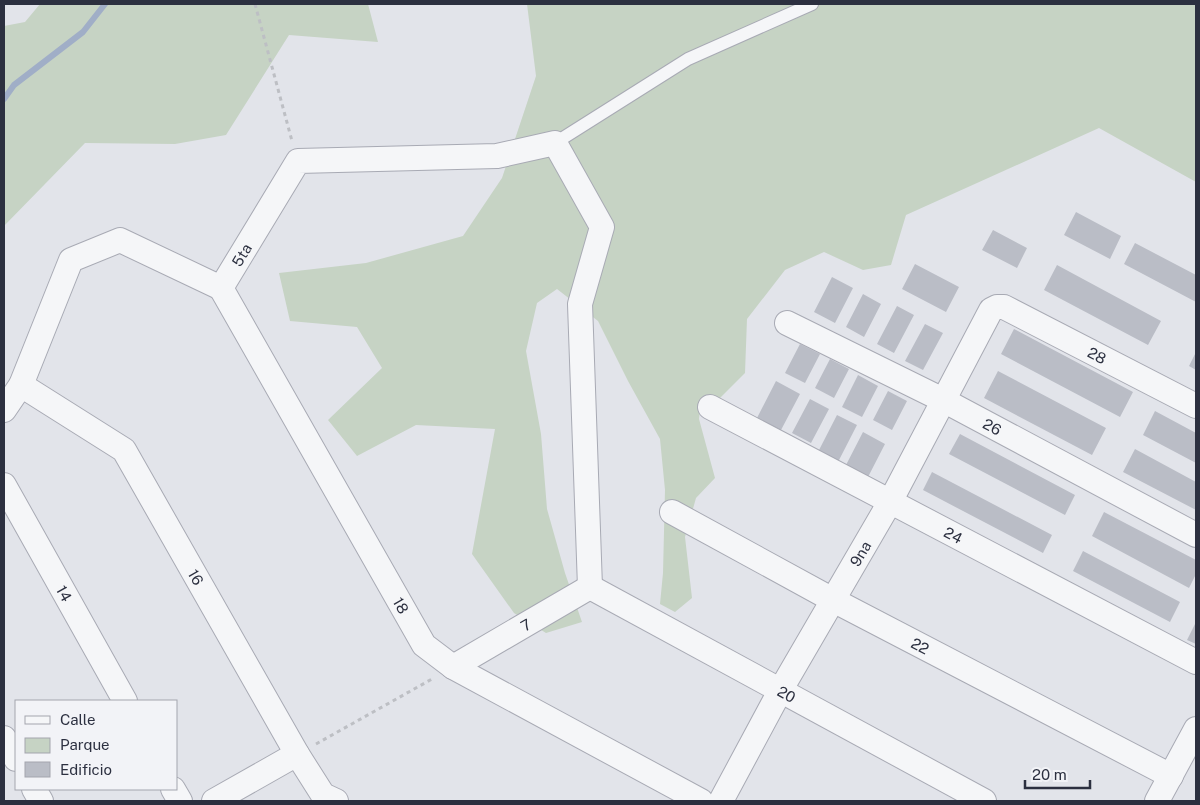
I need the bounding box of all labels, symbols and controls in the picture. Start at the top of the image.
street label: 5ta [228,240,255,269]
street label: 28 [1085,343,1109,367]
street label: 26 [980,415,1005,438]
street label: 24 [941,523,966,547]
street label: 9na [846,538,874,569]
street label: 16 [185,566,208,588]
street label: 14 [53,582,76,604]
street label: 18 [390,594,413,616]
street label: 7 [517,615,534,634]
street label: 22 [909,634,932,657]
street label: 20 [775,682,799,706]
legend [15,700,178,790]
text: Calle [60,711,96,728]
text: Parque [60,736,110,753]
scale bar [1025,758,1090,790]
text: Edificio [60,761,112,778]
text: 20 m [1032,766,1067,783]

